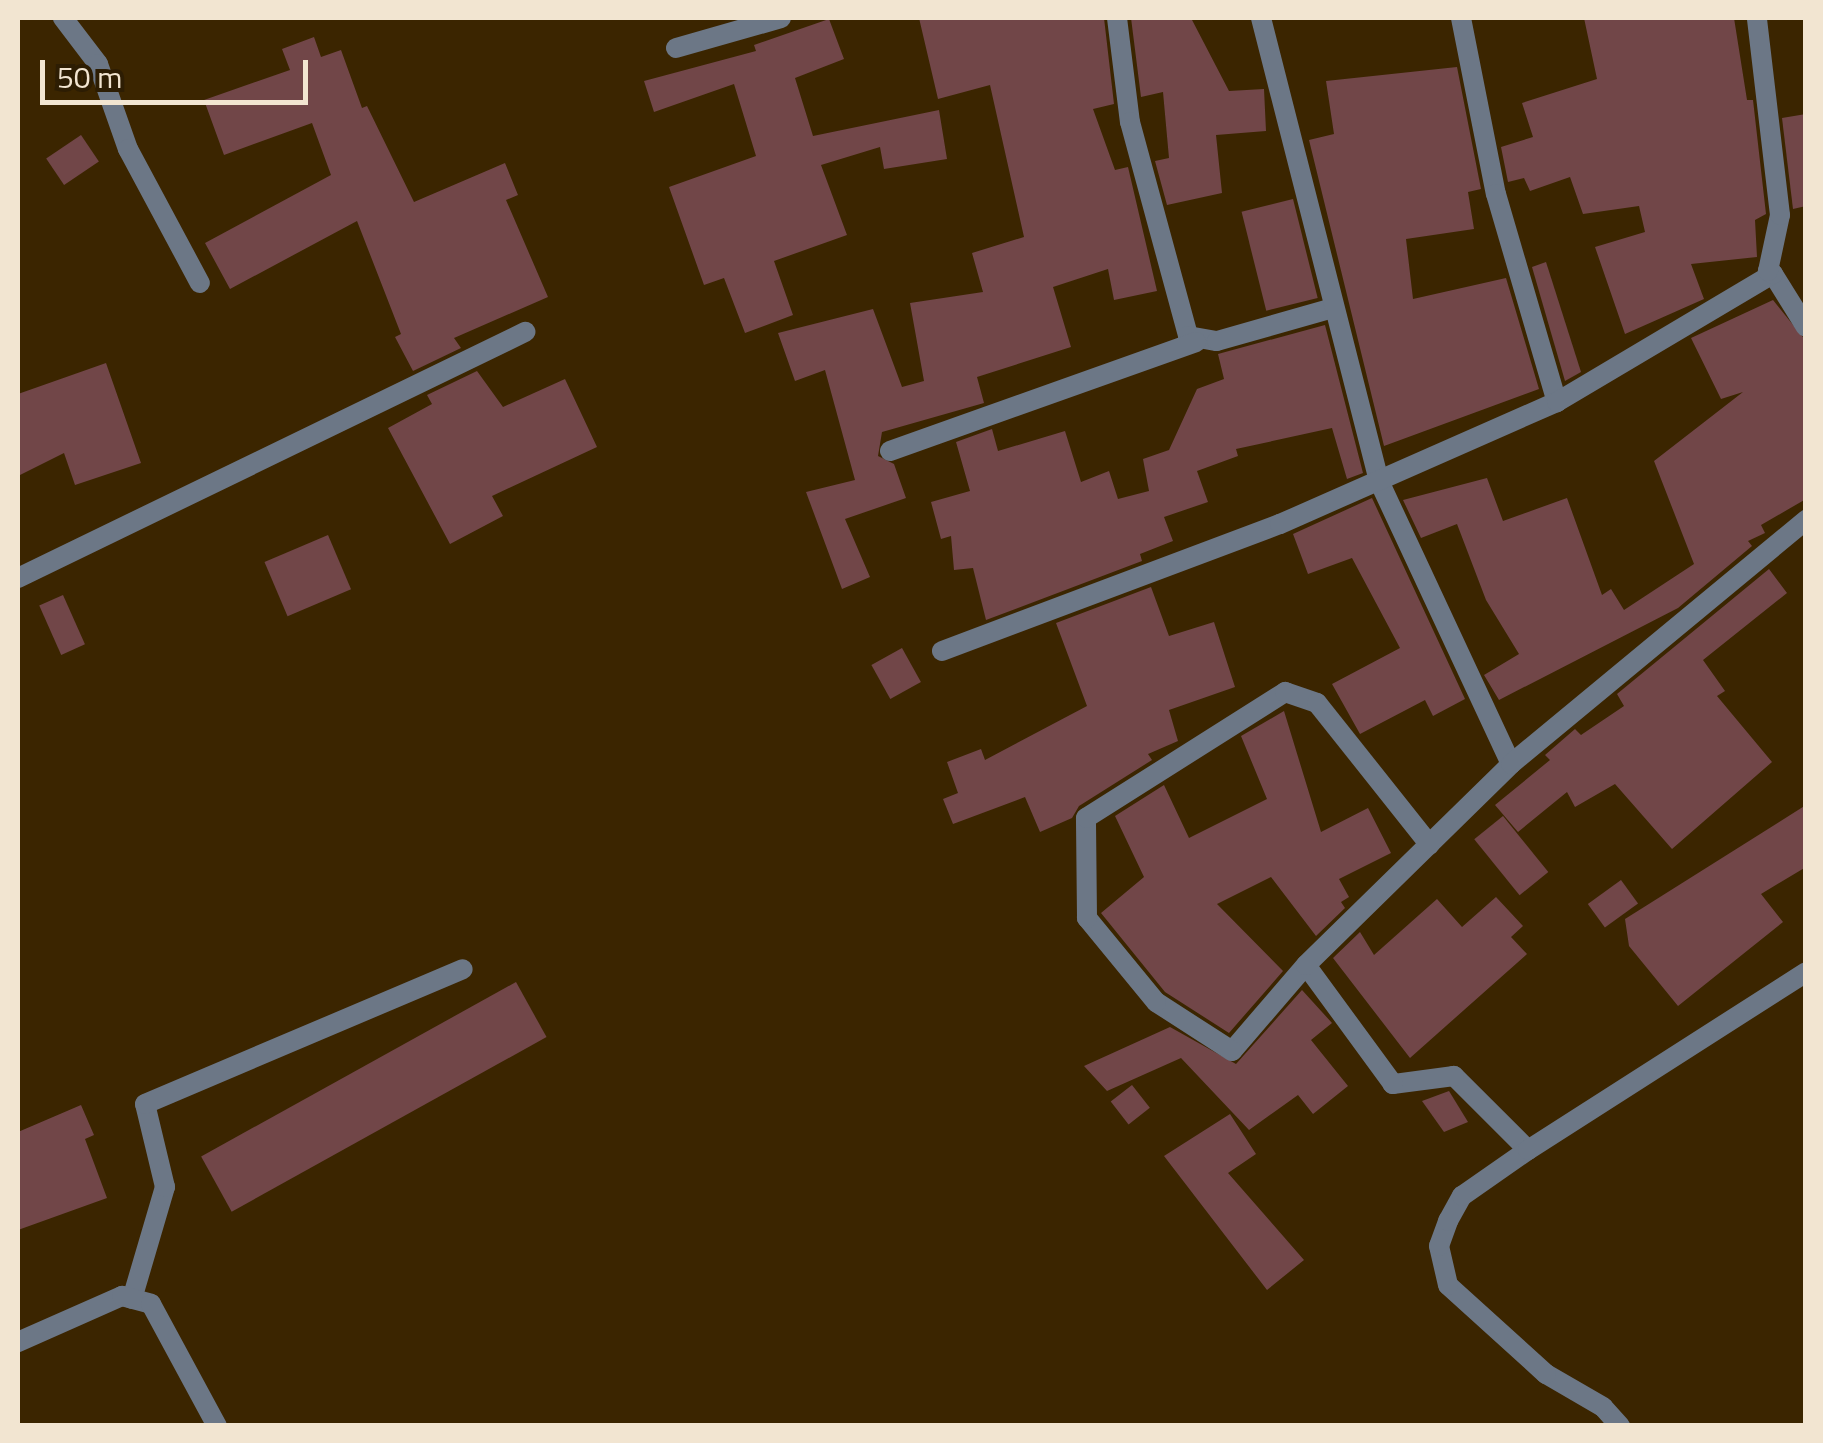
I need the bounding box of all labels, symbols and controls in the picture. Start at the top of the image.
scale bar [45,40,312,102]
text: 50 m [57,54,122,100]

